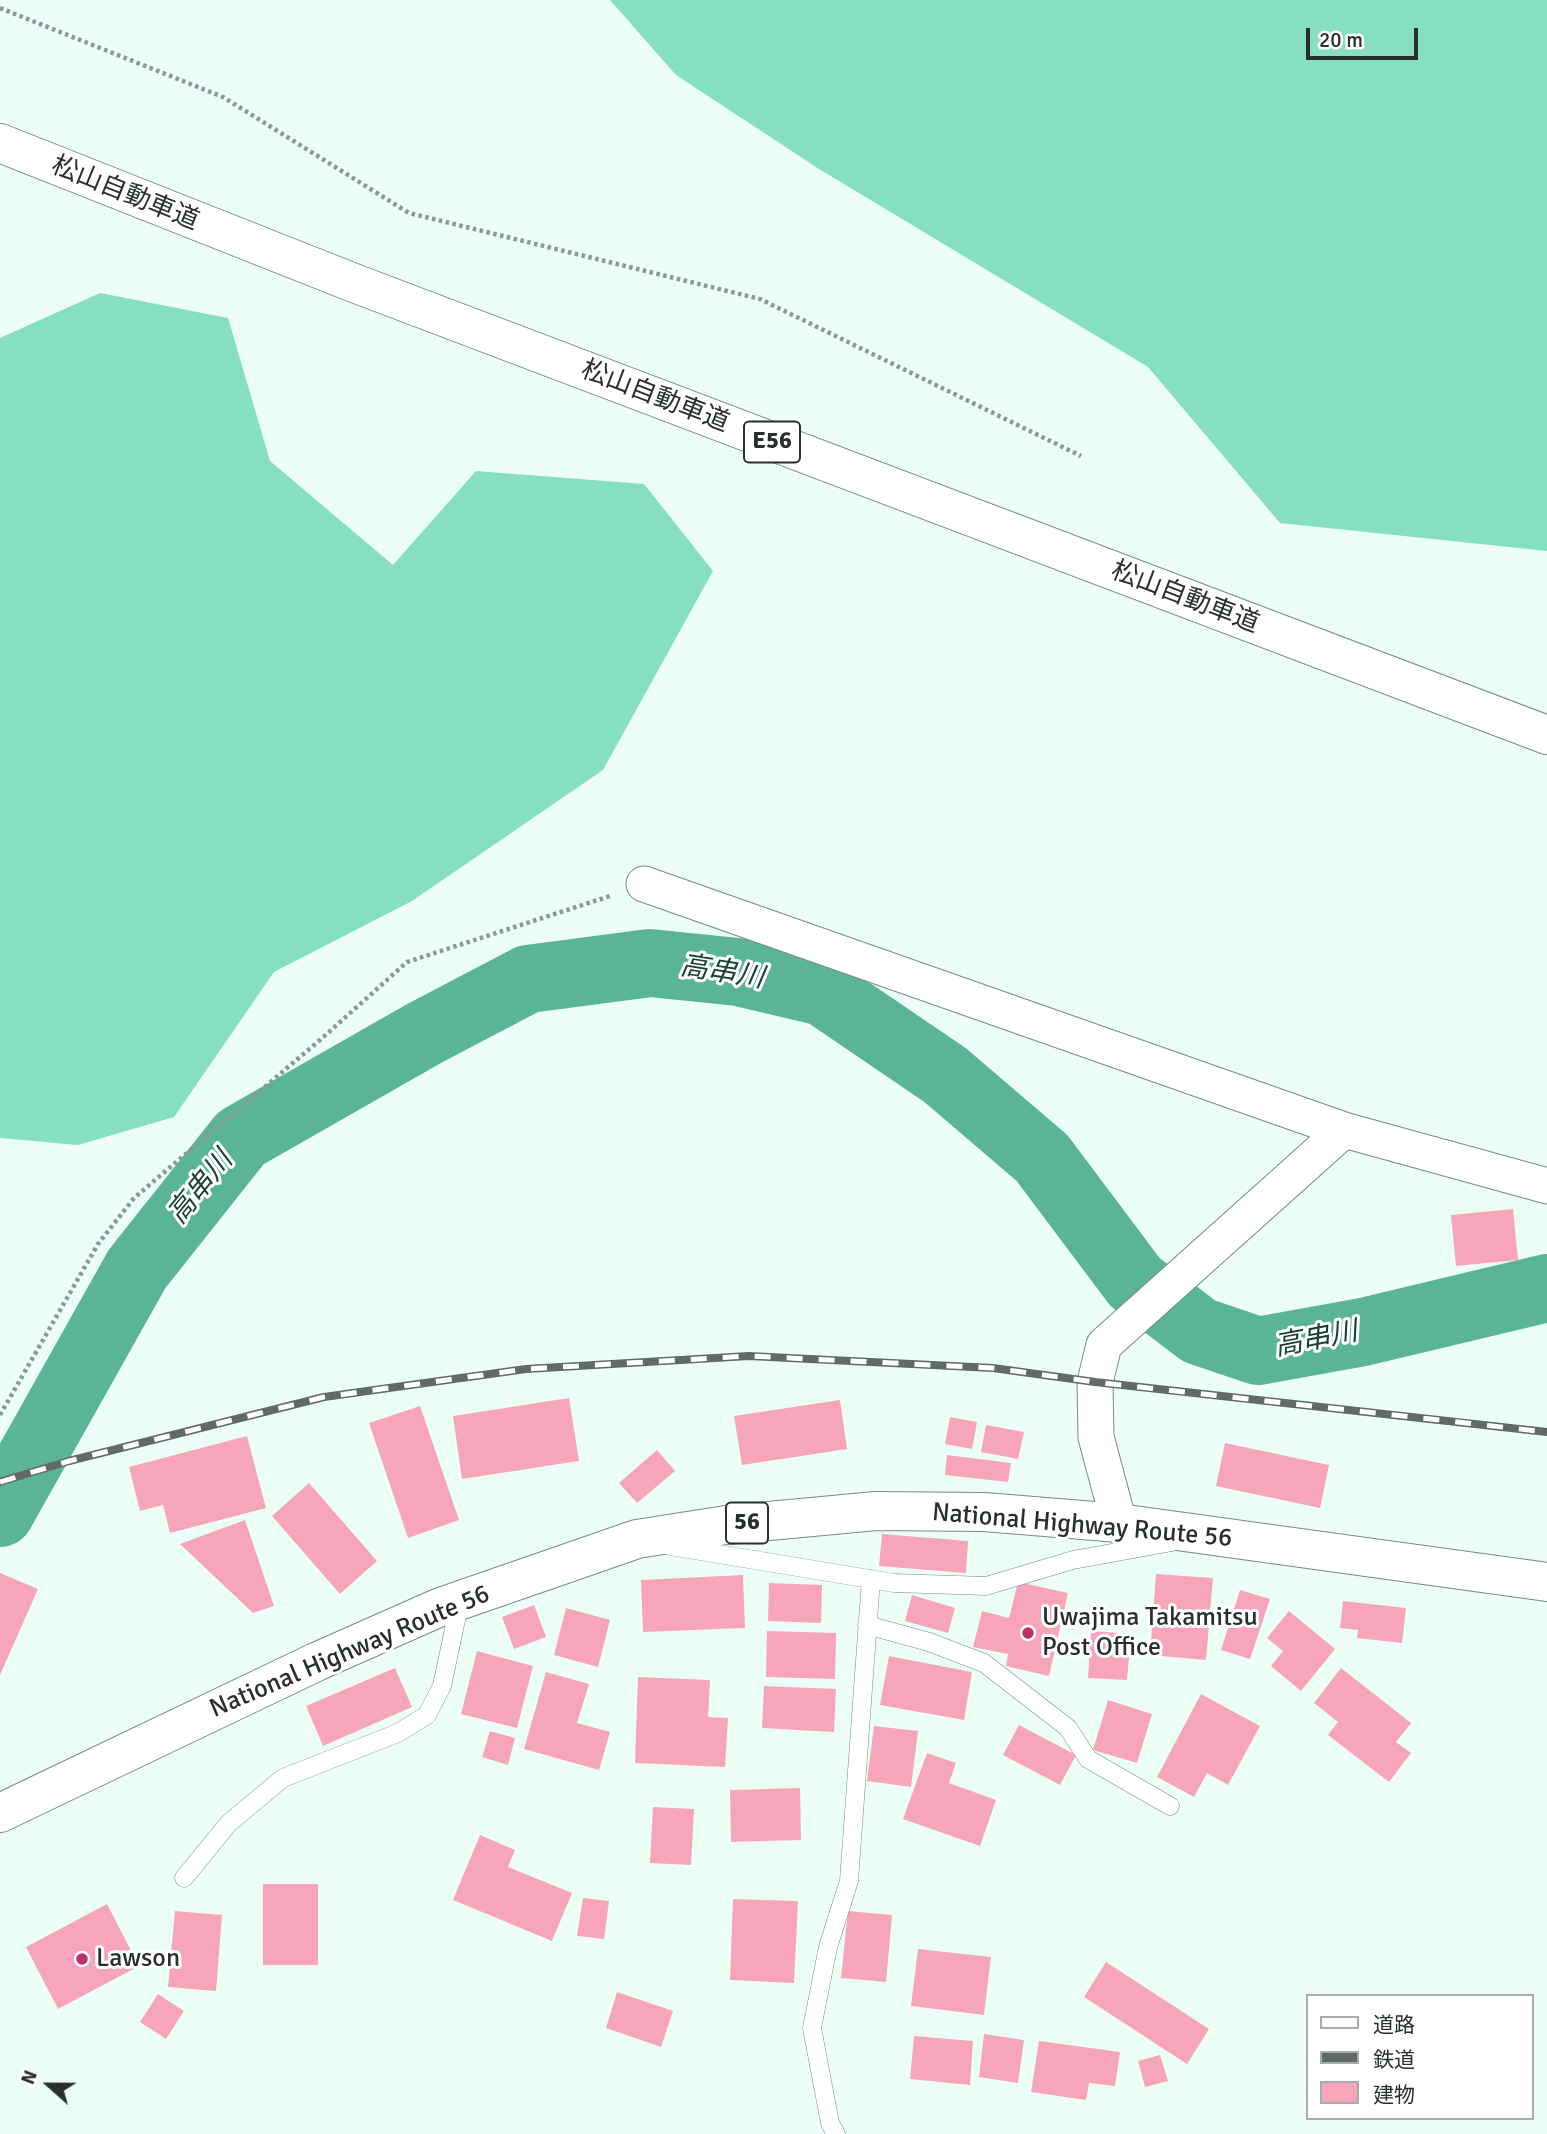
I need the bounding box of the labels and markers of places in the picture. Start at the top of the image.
place label: Uwajima Takamitsu Post Office [1042,1602,1258,1664]
marker: Uwajima Takamitsu Post Office [1020,1625,1036,1641]
place label: Lawson [96,1943,180,1975]
marker: Lawson [74,1951,90,1967]

